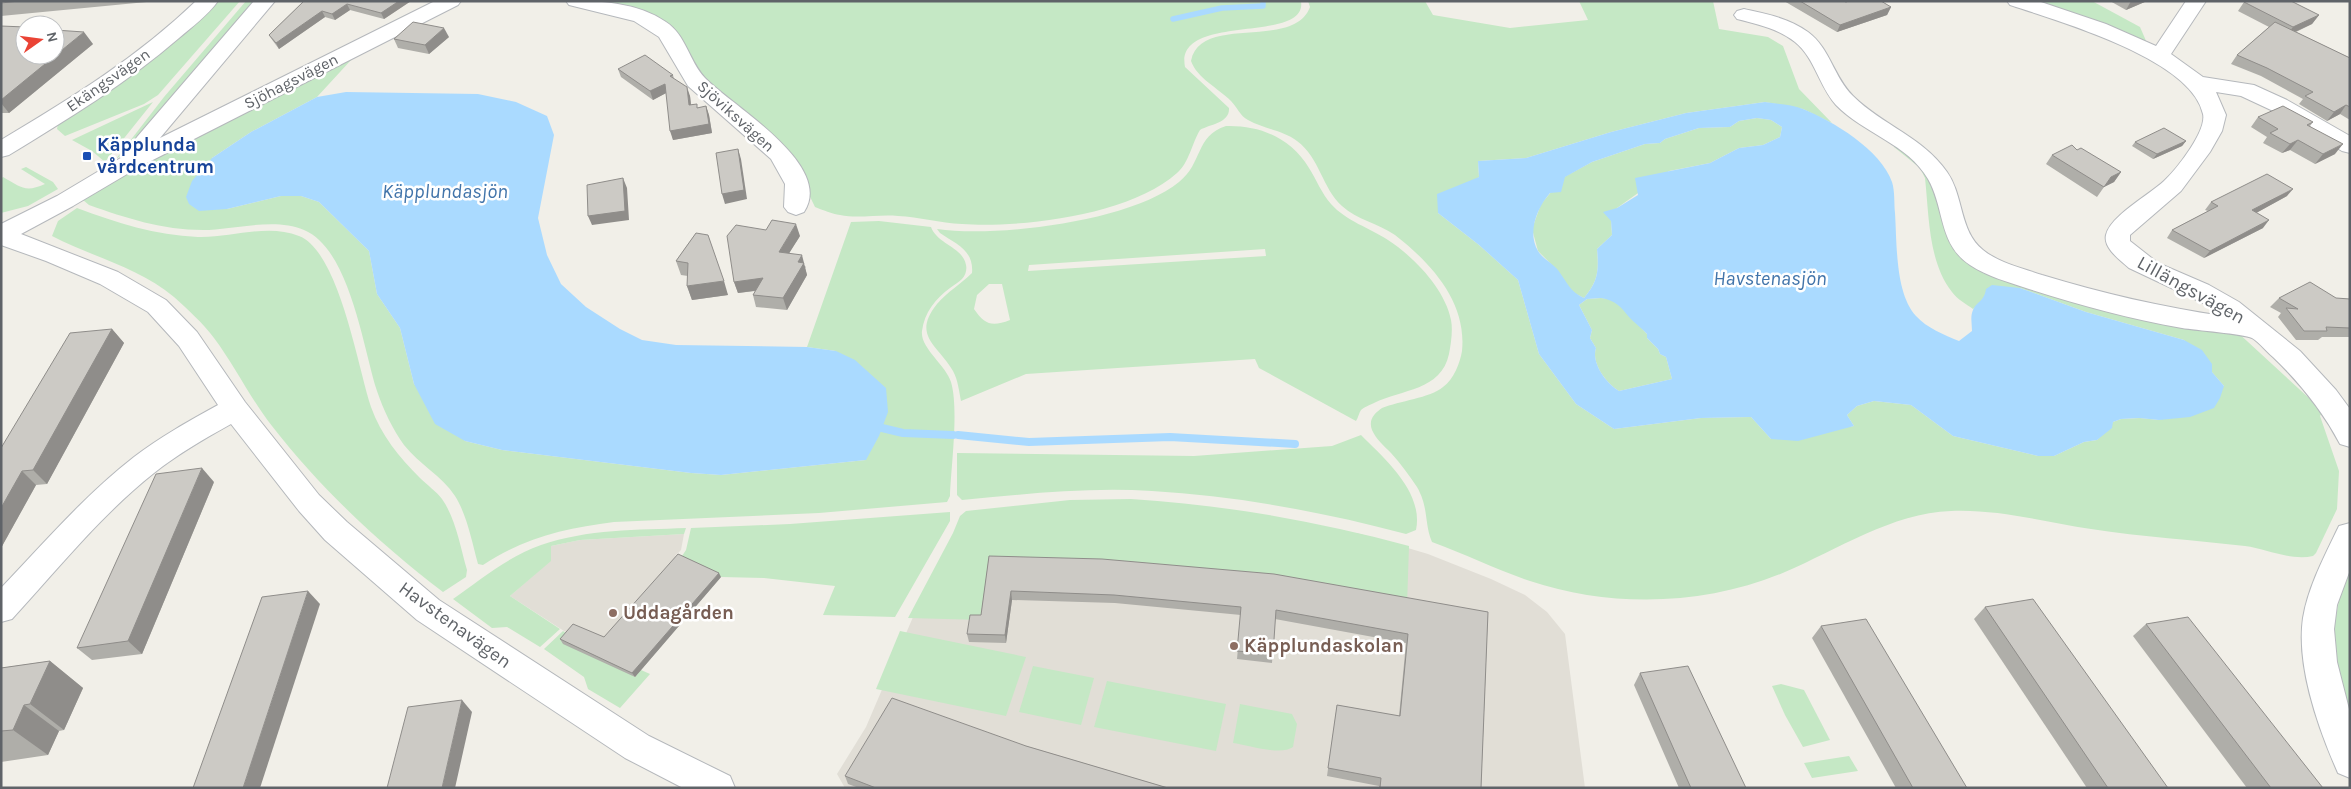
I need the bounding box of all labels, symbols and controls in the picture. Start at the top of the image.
north arrow [15,15,65,65]
text: N [43,30,62,44]
street label: Ekängsvägen [63,44,153,116]
street label: Sjöhagsvägen [241,49,341,113]
street label: Sjöviksvägen [693,76,779,156]
place label: Käpplunda vårdcentrum [97,134,214,178]
marker: Käpplunda vårdcentrum [81,150,93,162]
water label: Käpplundasjön [382,180,508,203]
street label: Lillängsvägen [2133,251,2249,329]
water label: Havstenasjön [1713,267,1827,290]
street label: Havstenavägen [395,577,515,673]
place label: Uddagården [623,602,734,624]
marker: Uddagården [607,607,619,619]
place label: Käpplundaskolan [1244,635,1404,657]
marker: Käpplundaskolan [1228,640,1240,652]

